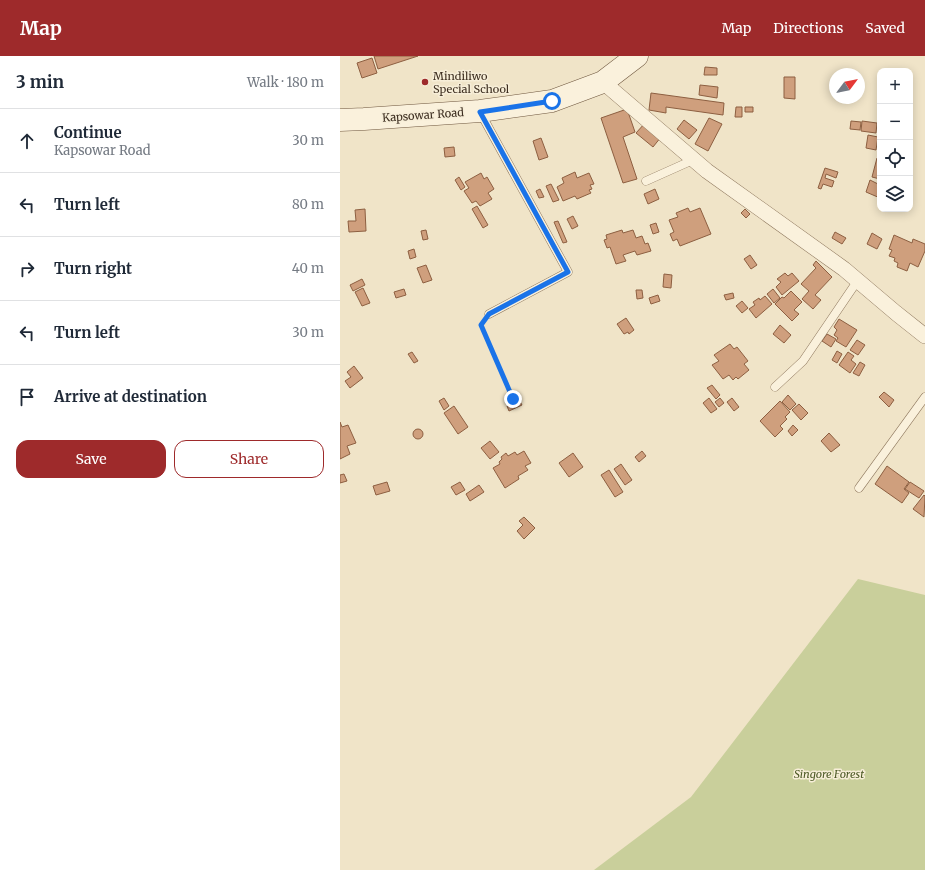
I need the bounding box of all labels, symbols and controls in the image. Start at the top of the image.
text: Map [20,16,62,40]
text: Map [721,19,751,37]
text: Directions [773,19,843,37]
text: Saved [865,19,905,37]
north arrow [829,68,865,104]
map controls [877,68,913,212]
button: + [877,68,913,104]
place label: Mindiliwo Special School [433,69,510,96]
text: 3 min [16,71,64,93]
text: Walk · 180 m [247,74,324,91]
marker: Mindiliwo Special School [420,77,430,87]
route start [543,92,561,110]
button: − [877,104,913,140]
street label: Kapsowar Road [382,105,465,125]
text: Continue [54,123,122,142]
icon: ahead [16,130,38,152]
text: 30 m [292,132,324,149]
button: locate [877,140,913,176]
text: Kapsowar Road [54,142,151,159]
button: layers [877,176,913,212]
icon: left [16,194,38,216]
text: Turn left [54,195,120,214]
text: 80 m [292,196,324,213]
icon: right [16,258,38,280]
text: Turn right [54,259,132,278]
text: 40 m [292,260,324,277]
icon: left [16,322,38,344]
text: Turn left [54,323,120,342]
text: 30 m [292,324,324,341]
icon: arrive [16,386,38,408]
text: Arrive at destination [54,387,207,406]
route end [504,390,522,408]
button: Save [16,440,166,478]
button: Share [174,440,324,478]
park label: Singore Forest [794,767,864,781]

